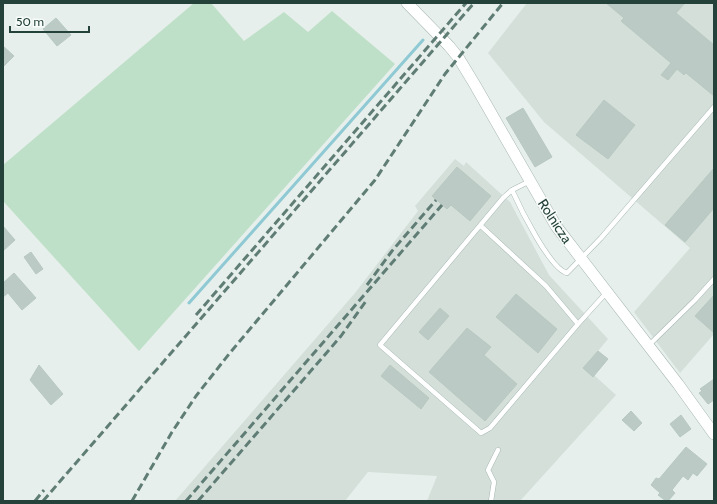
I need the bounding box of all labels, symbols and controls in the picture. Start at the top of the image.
scale bar [10,8,89,34]
text: 50 m [16,14,44,29]
street label: Rolnicza [534,195,576,247]

